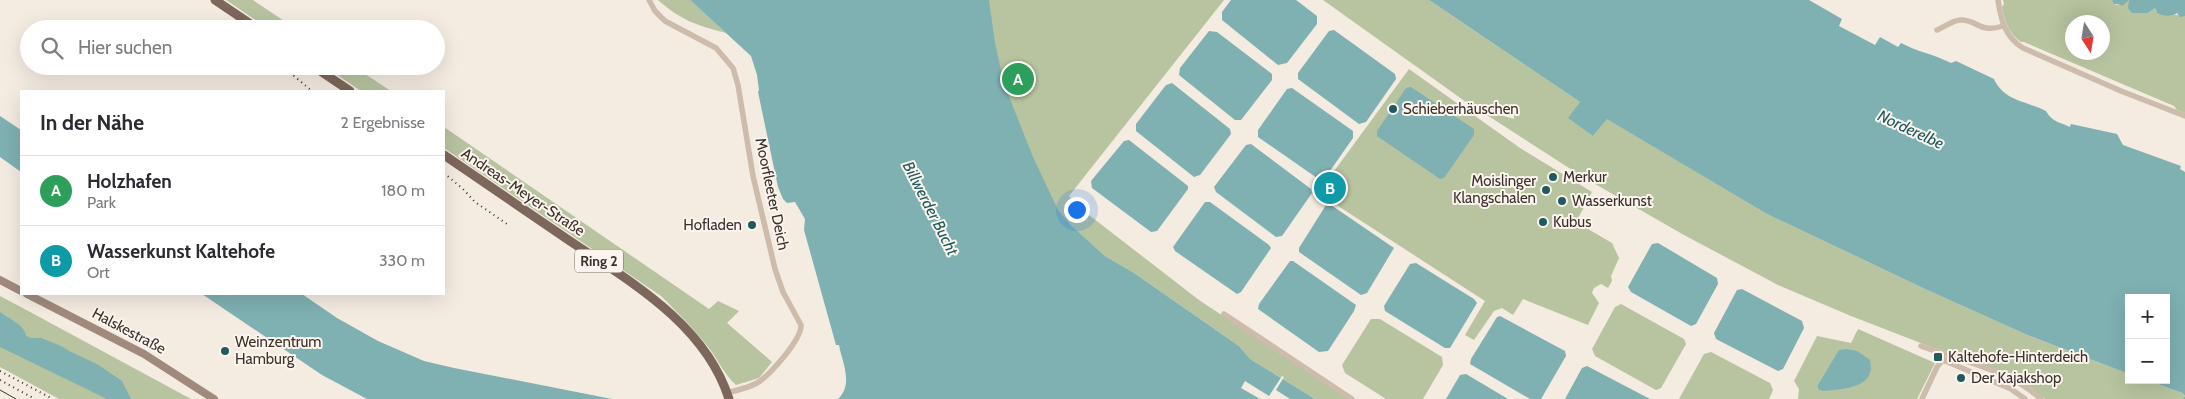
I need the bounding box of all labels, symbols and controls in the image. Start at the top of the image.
north arrow [2065,15,2110,60]
search box [20,20,445,75]
icon: search [38,34,66,62]
text: Hier suchen [78,36,172,59]
pin: A [1002,60,1034,98]
place label: Schieberhäuschen [1403,100,1519,118]
marker: Schieberhäuschen [1387,103,1399,115]
water label: Norderelbe [1875,106,1947,153]
text: In der Nähe [40,110,144,135]
text: 2 Ergebnisse [341,113,425,132]
street label: Moorfleeter Deich [751,136,793,252]
street label: Andreas-Meyer-Straße [458,144,588,240]
water label: Billwerder Bucht [899,158,963,259]
place label: Merkur [1563,168,1607,186]
pin: B [1314,169,1346,207]
text: Holzhafen [87,170,172,193]
marker: Merkur [1547,171,1559,183]
place label: Moislinger Klangschalen [1453,172,1536,207]
text: A [51,181,61,200]
text: 180 m [381,181,425,200]
marker: Moislinger Klangschalen [1540,184,1552,196]
place label: Wasserkunst [1572,192,1652,210]
text: Park [87,193,116,212]
marker: Wasserkunst [1556,195,1568,207]
your location [1064,197,1090,223]
place label: Kubus [1553,213,1591,231]
place label: Hofladen [683,216,742,234]
marker: Kubus [1537,216,1549,228]
marker: Hofladen [746,219,758,231]
text: Wasserkunst Kaltehofe [87,240,275,263]
road number: Ring 2 [575,250,623,272]
text: B [51,251,61,270]
text: 330 m [379,251,425,270]
text: Ort [87,263,110,282]
map controls [2125,294,2170,384]
button: + [2125,294,2170,339]
street label: Halskestraße [89,304,169,358]
place label: Weinzentrum Hamburg [235,333,322,368]
button: − [2125,339,2170,384]
marker: Weinzentrum Hamburg [219,345,231,357]
place label: Kaltehofe-Hinterdeich [1948,348,2088,366]
marker: Kaltehofe-Hinterdeich [1932,351,1944,363]
place label: Der Kajakshop [1971,369,2061,387]
marker: Der Kajakshop [1955,372,1967,384]

